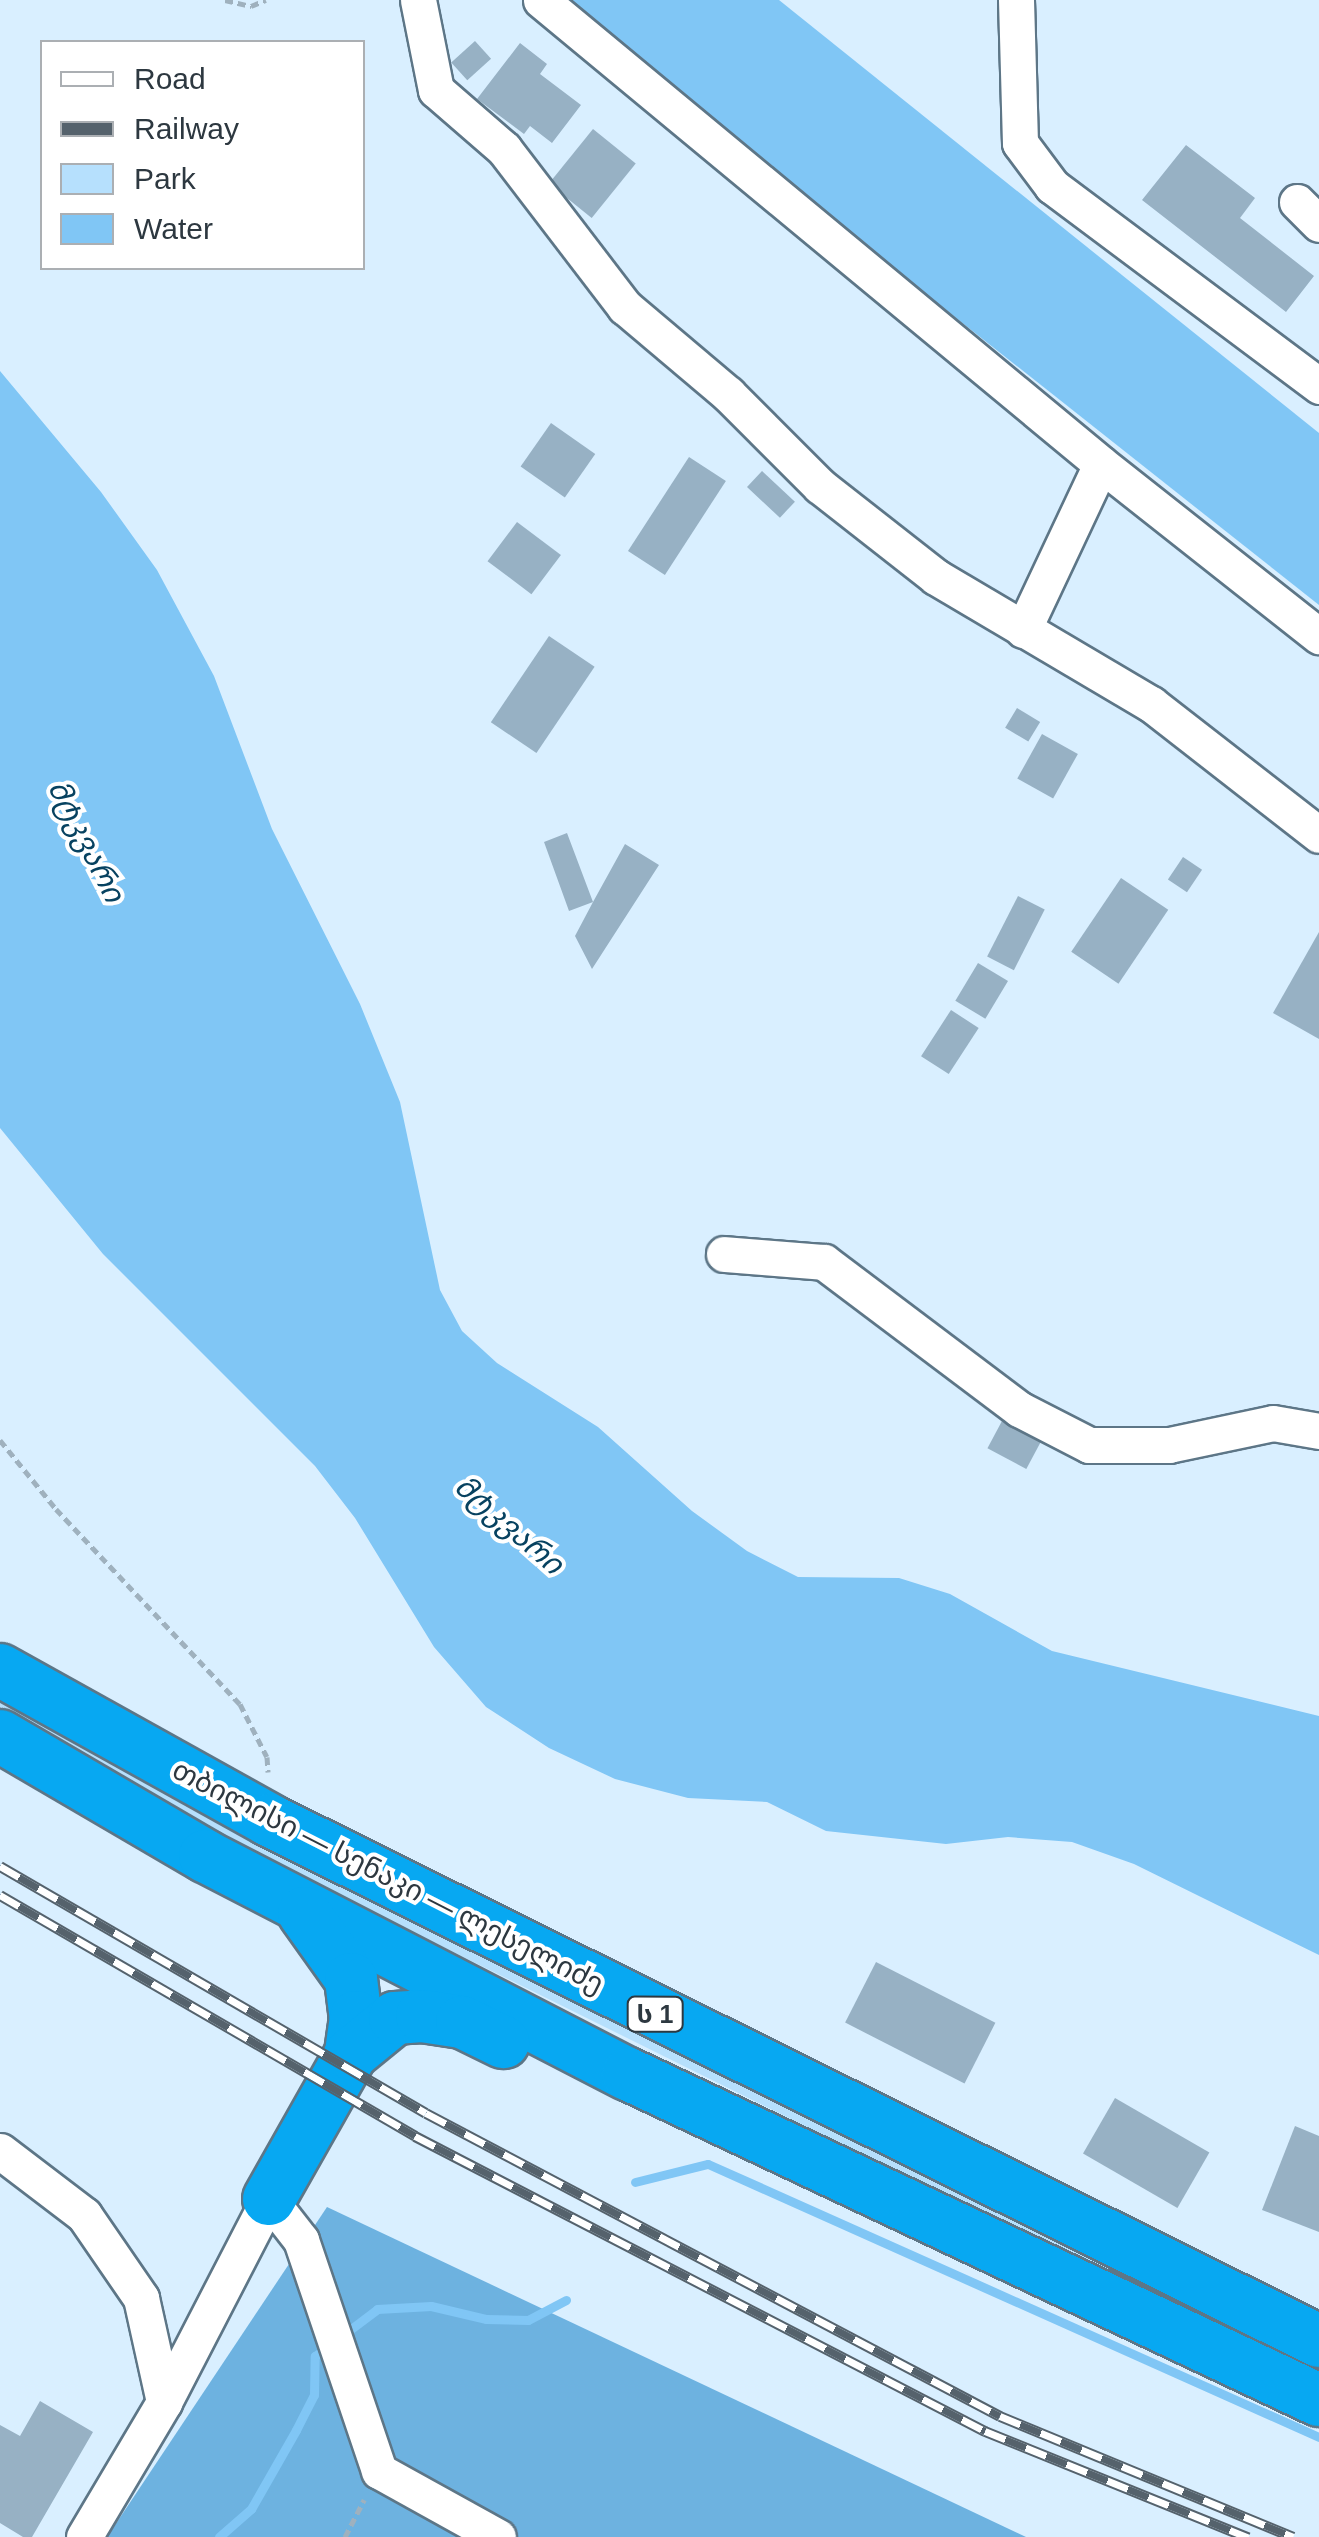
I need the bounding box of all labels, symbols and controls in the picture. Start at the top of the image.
legend [40,40,365,270]
text: Road [134,62,206,95]
text: Railway [134,112,239,145]
text: Park [134,162,196,195]
text: Water [134,212,213,245]
water label: მტკვარი [40,774,132,908]
water label: მტკვარი [447,1468,571,1582]
street label: თბილისი — სენაკი — ლესელიძე [167,1753,609,2001]
road number: ს 1 [625,1994,685,2034]

